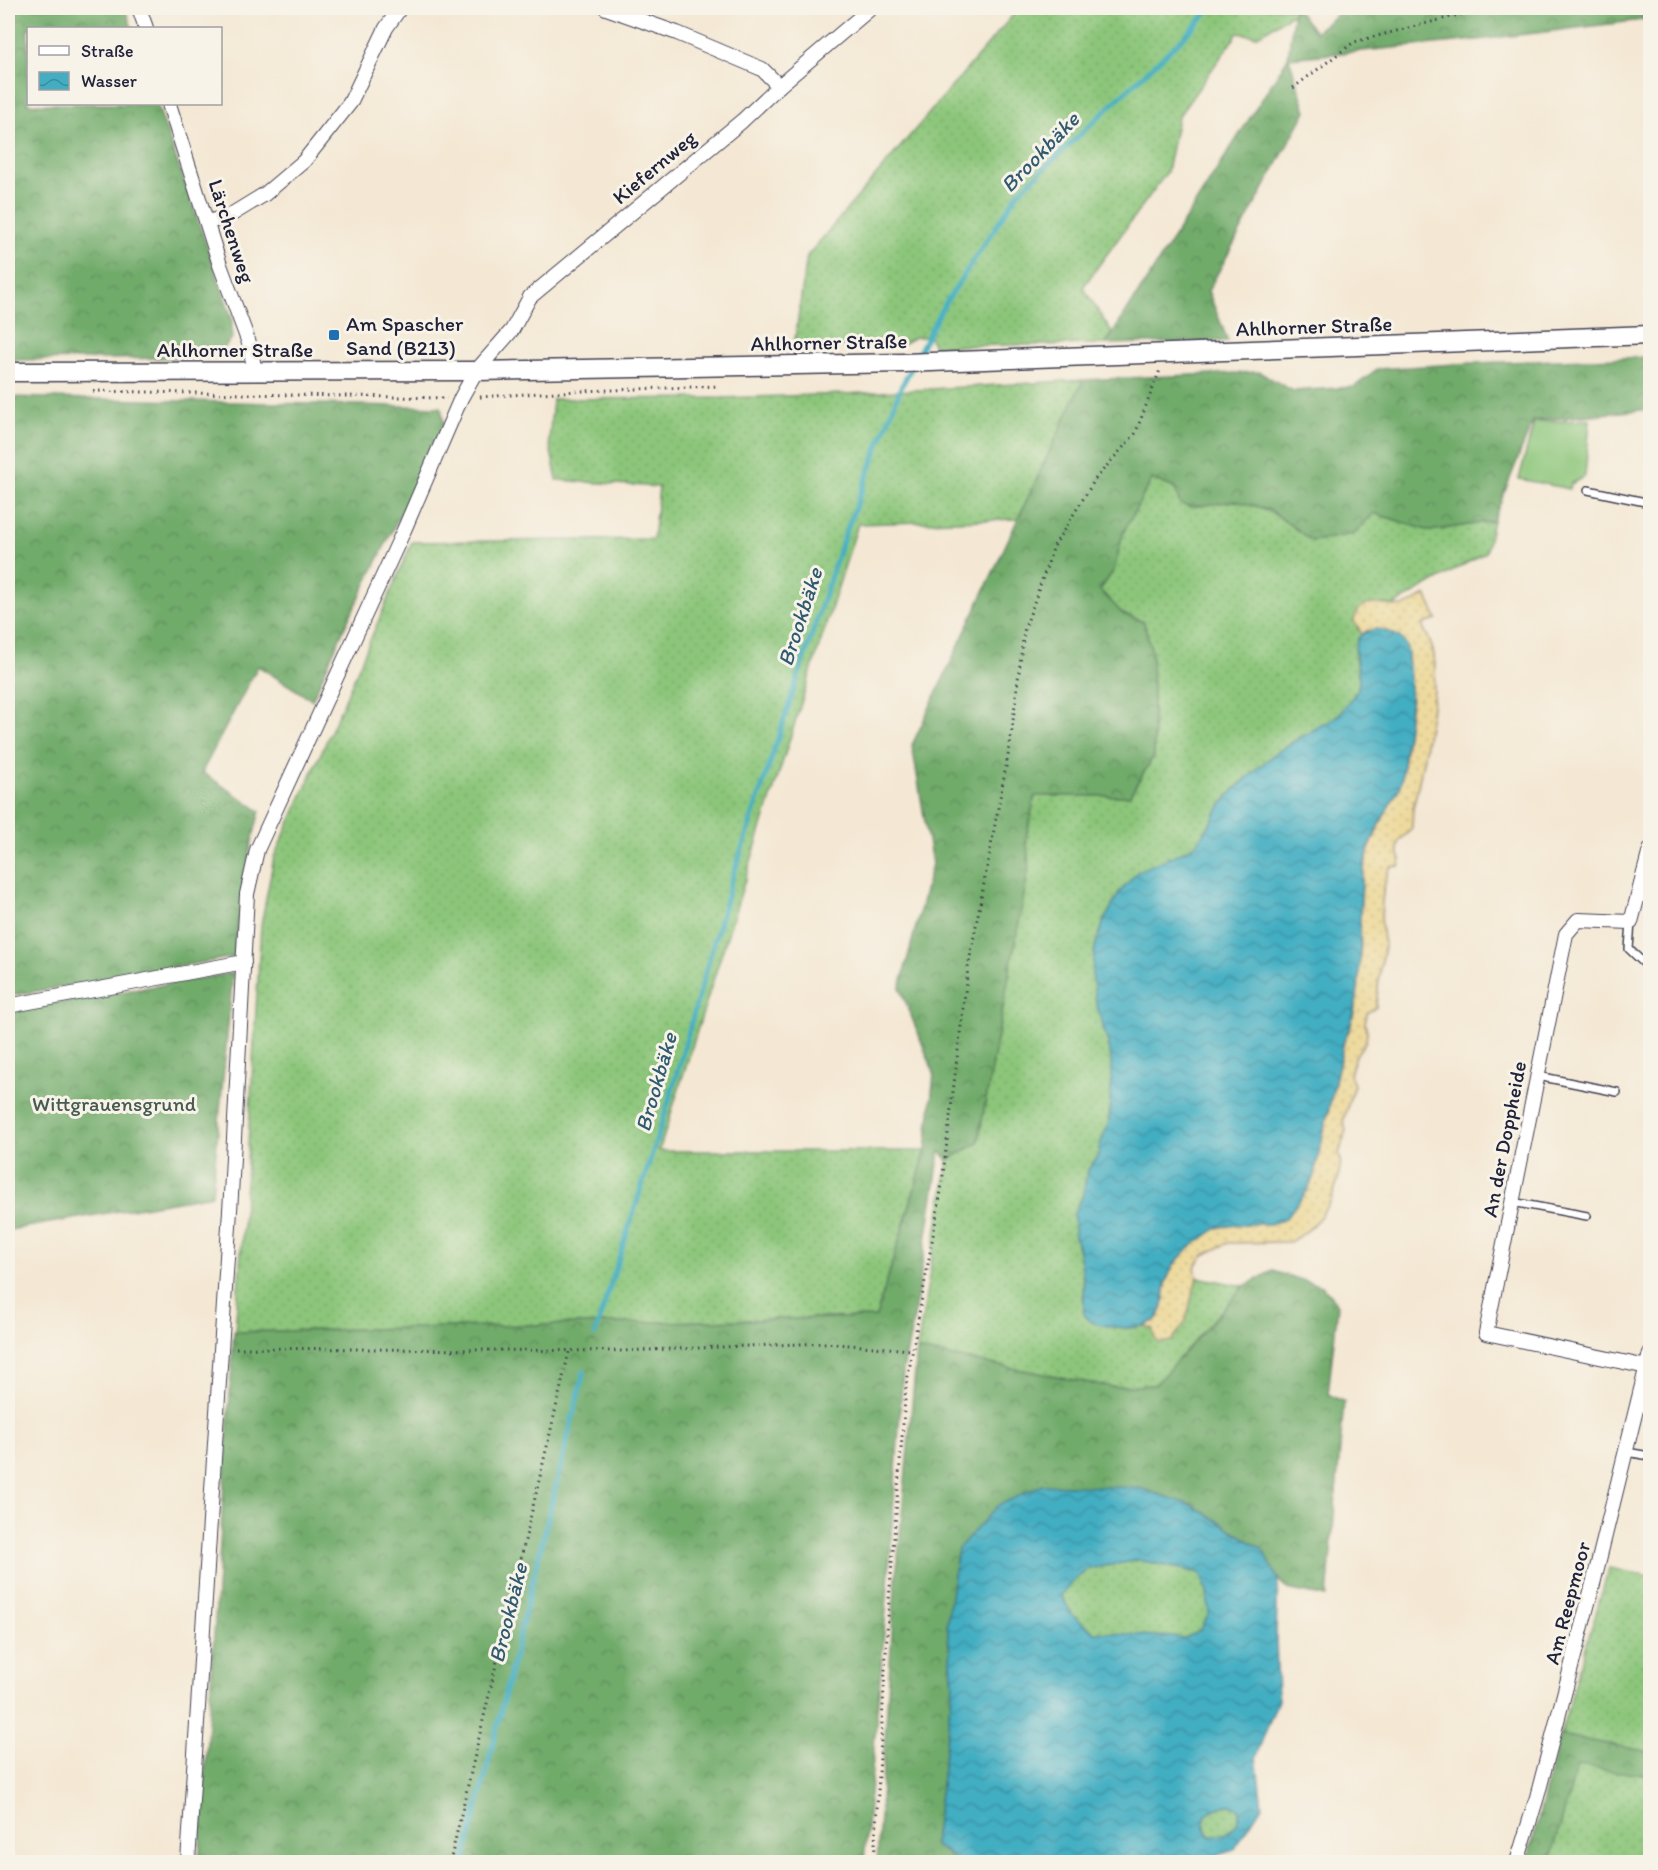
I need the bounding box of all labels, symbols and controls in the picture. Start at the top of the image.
legend [27,27,222,105]
text: Straße [81,40,134,62]
text: Wasser [81,70,138,92]
water label: Brookbäke [995,105,1086,198]
street label: Kiefernweg [607,125,701,209]
street label: Lärchenweg [203,176,261,286]
place label: Am Spascher Sand (B213) [346,311,464,360]
street label: Ahlhorner Straße [1235,311,1393,341]
marker: Am Spascher Sand (B213) [327,328,341,342]
street label: Ahlhorner Straße [751,328,907,356]
street label: Ahlhorner Straße [157,337,313,362]
water label: Brookbäke [771,563,829,669]
water label: Brookbäke [629,1028,683,1135]
street label: An der Doppheide [1477,1059,1531,1219]
park label: Wittgrauensgrund [32,1091,196,1116]
street label: Am Reepmoor [1539,1538,1596,1667]
water label: Brookbäke [483,1559,534,1666]

